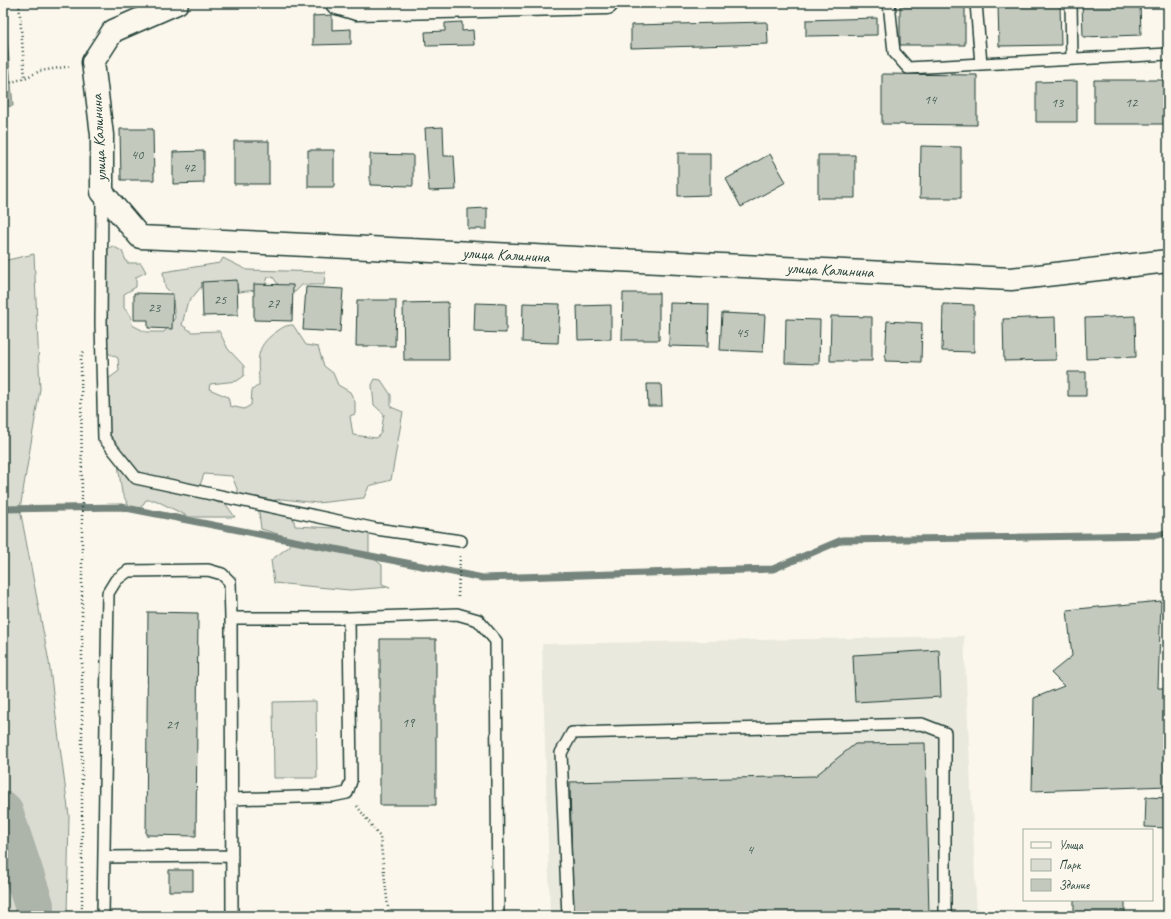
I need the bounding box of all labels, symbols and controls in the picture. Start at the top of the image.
house number: 14 [924,91,938,108]
street label: улица Калинина [87,93,111,183]
house number: 13 [1051,94,1065,111]
house number: 12 [1125,94,1139,111]
house number: 40 [131,146,145,163]
house number: 42 [183,159,197,176]
street label: улица Калинина [461,243,551,267]
street label: улица Калинина [785,258,875,282]
house number: 25 [214,291,227,308]
house number: 27 [267,295,280,312]
house number: 23 [148,299,162,316]
house number: 45 [736,324,749,341]
house number: 19 [402,714,416,731]
house number: 21 [166,716,179,733]
legend [1023,829,1153,901]
text: Улица [1059,837,1084,853]
house number: 4 [747,841,755,858]
text: Парк [1059,857,1082,873]
text: Здание [1059,877,1090,893]

